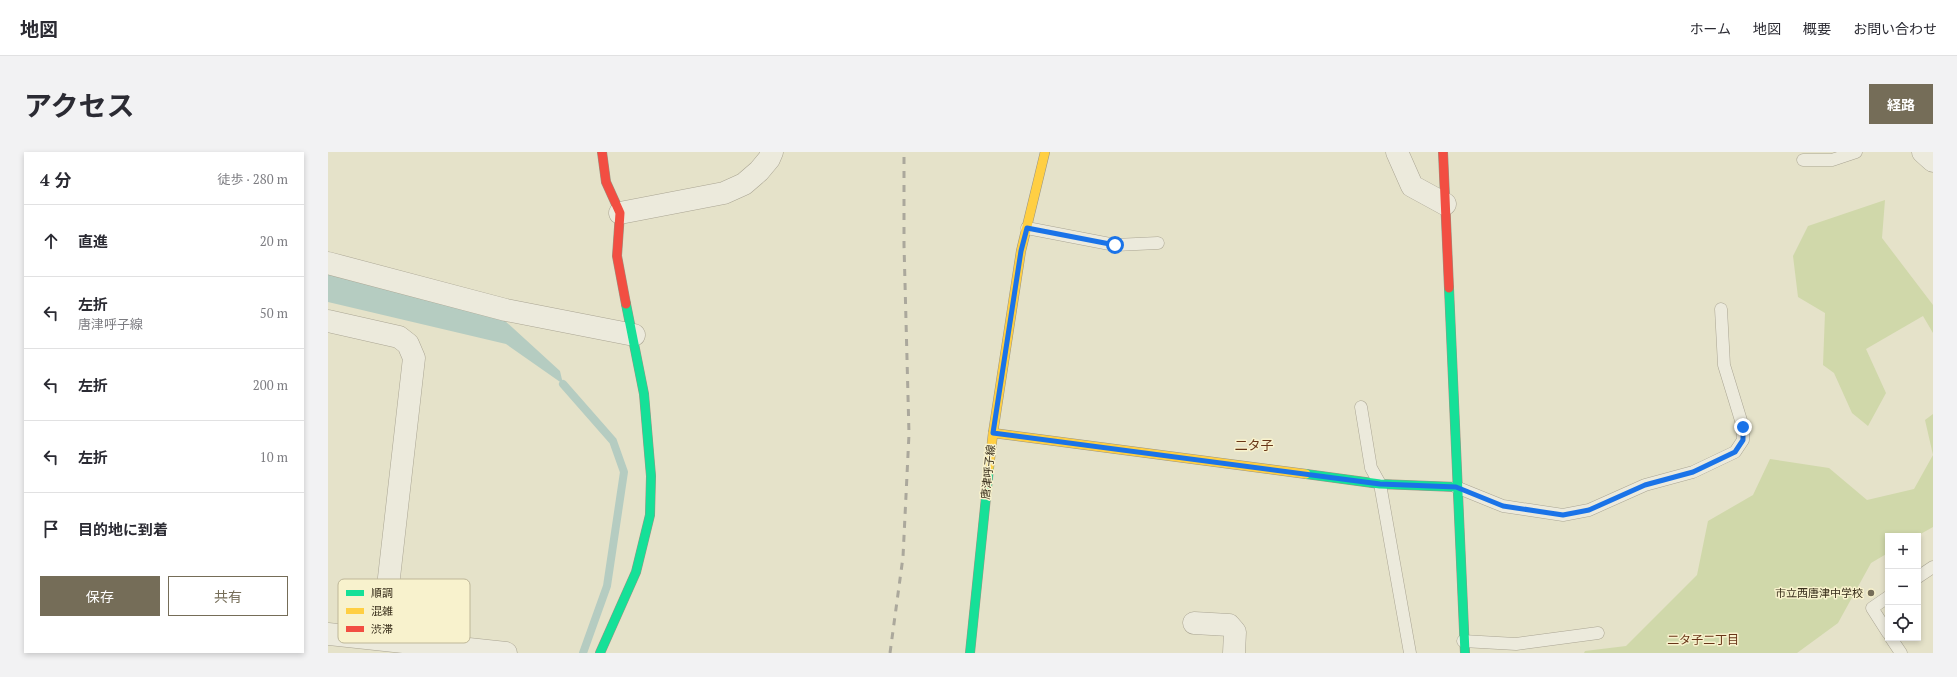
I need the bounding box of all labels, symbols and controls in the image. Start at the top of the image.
text: 地図 [20,16,58,41]
text: ホーム [1689,19,1731,38]
text: 地図 [1753,19,1781,38]
text: 概要 [1803,19,1831,38]
text: お問い合わせ [1853,19,1937,38]
button: 経路 [1869,84,1933,124]
text: アクセス [24,87,135,124]
text: 4 分 [40,168,71,191]
text: 徒歩 · 280 m [217,170,288,188]
icon: ahead [40,230,62,252]
text: 直進 [78,231,108,251]
text: 20 m [260,232,288,250]
route start [1106,236,1124,254]
text: 左折 [78,294,108,314]
icon: left [40,302,62,324]
text: 50 m [260,304,288,322]
text: 唐津呼子線 [78,315,143,333]
icon: left [40,374,62,396]
text: 左折 [78,375,108,395]
text: 200 m [253,376,288,394]
route end [1734,418,1752,436]
district label: 二タ子 [1234,436,1274,454]
street label: 唐津呼子線 [978,444,998,500]
icon: left [40,446,62,468]
text: 左折 [78,447,108,467]
text: 10 m [260,448,288,466]
icon: arrive [40,518,62,540]
text: 目的地に到着 [78,519,168,539]
map controls [1885,533,1921,641]
button: + [1885,533,1921,569]
button: − [1885,569,1921,605]
button: 保存 [40,576,160,616]
button: 共有 [168,576,288,616]
legend [338,579,470,643]
text: 順調 [371,586,393,600]
place label: 市立西唐津中学校 [1775,586,1863,600]
marker: 市立西唐津中学校 [1866,588,1876,598]
text: 混雑 [371,604,393,618]
button: locate [1885,605,1921,641]
text: 渋滞 [371,622,393,636]
district label: 二タ子二丁目 [1667,632,1739,647]

